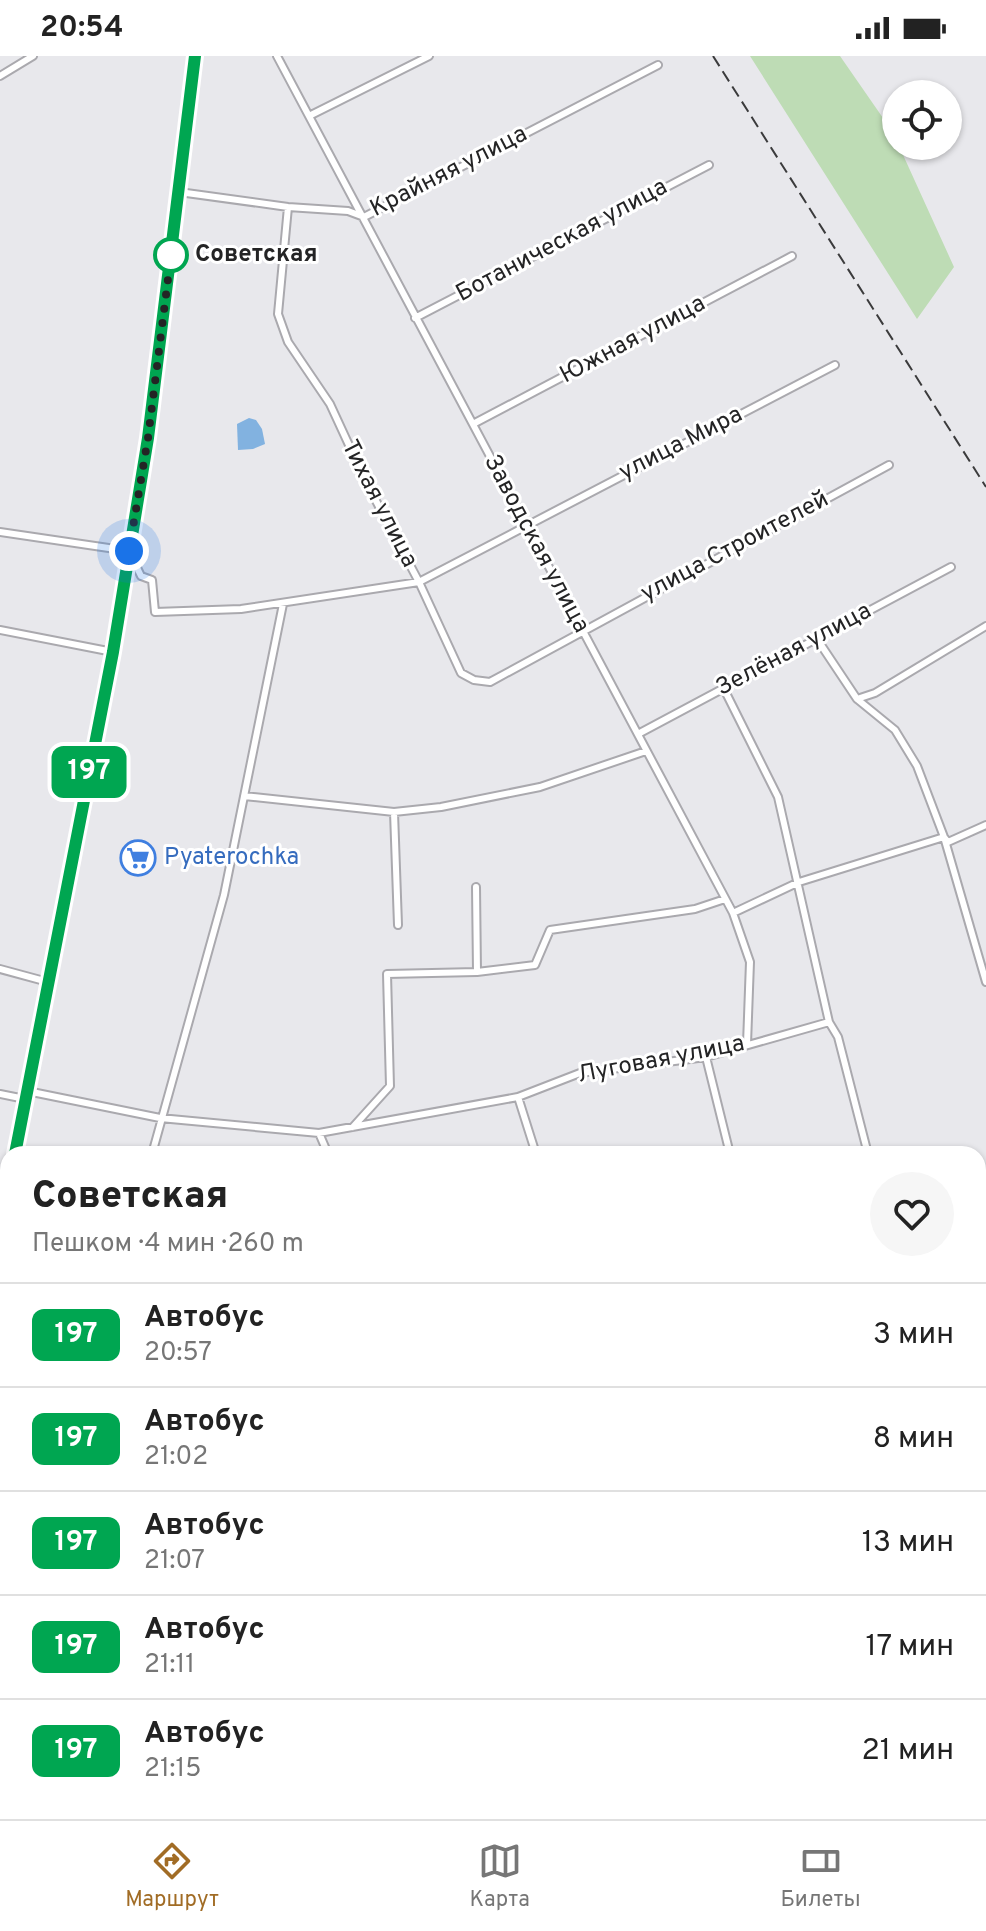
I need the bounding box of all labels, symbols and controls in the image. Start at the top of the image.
text: 20:54 [40,10,124,47]
map controls [882,80,962,160]
button: locate [882,80,962,160]
street label: Крайняя улица [365,120,533,224]
street label: Ботаническая улица [451,173,673,309]
marker: Советская [154,238,188,272]
place label: Советская [195,240,318,270]
street label: Южная улица [555,289,711,391]
street label: улица Мира [614,400,748,488]
street label: Тихая улица [334,435,424,573]
street label: Заводская улица [476,450,596,638]
street label: улица Строителей [636,485,834,609]
your location [109,531,149,571]
street label: Зелёная улица [711,597,877,703]
line badge: 197 [43,746,135,798]
text: 197 [68,754,110,790]
supermarket icon: Pyaterochka [119,839,157,877]
place label: Pyaterochka [164,843,299,873]
street label: Луговая улица [575,1029,747,1091]
button: heart [870,1172,954,1256]
text: Советская [32,1173,228,1222]
text: Пешком · 4 мин · 260 m [32,1228,304,1261]
text: Автобус [144,1300,265,1337]
text: 197 [55,1317,97,1353]
text: 3 мин [873,1317,954,1354]
text: 20:57 [144,1337,212,1370]
text: Автобус [144,1404,265,1441]
text: 197 [55,1421,97,1457]
text: 8 мин [873,1421,954,1458]
text: 21:02 [144,1441,208,1474]
text: Автобус [144,1508,265,1545]
text: 197 [55,1525,97,1561]
text: 13 мин [862,1525,954,1562]
text: 21:07 [144,1545,205,1578]
text: Автобус [144,1612,265,1649]
text: 197 [55,1629,97,1665]
text: 17 мин [865,1629,954,1666]
text: 21:11 [144,1649,195,1682]
text: Автобус [144,1716,265,1753]
text: 197 [55,1733,97,1769]
text: 21 мин [861,1733,954,1770]
text: 21:15 [144,1753,201,1786]
tab: Маршрут [125,1839,219,1914]
tab: Карта [470,1839,530,1914]
tab: Билеты [780,1839,861,1914]

